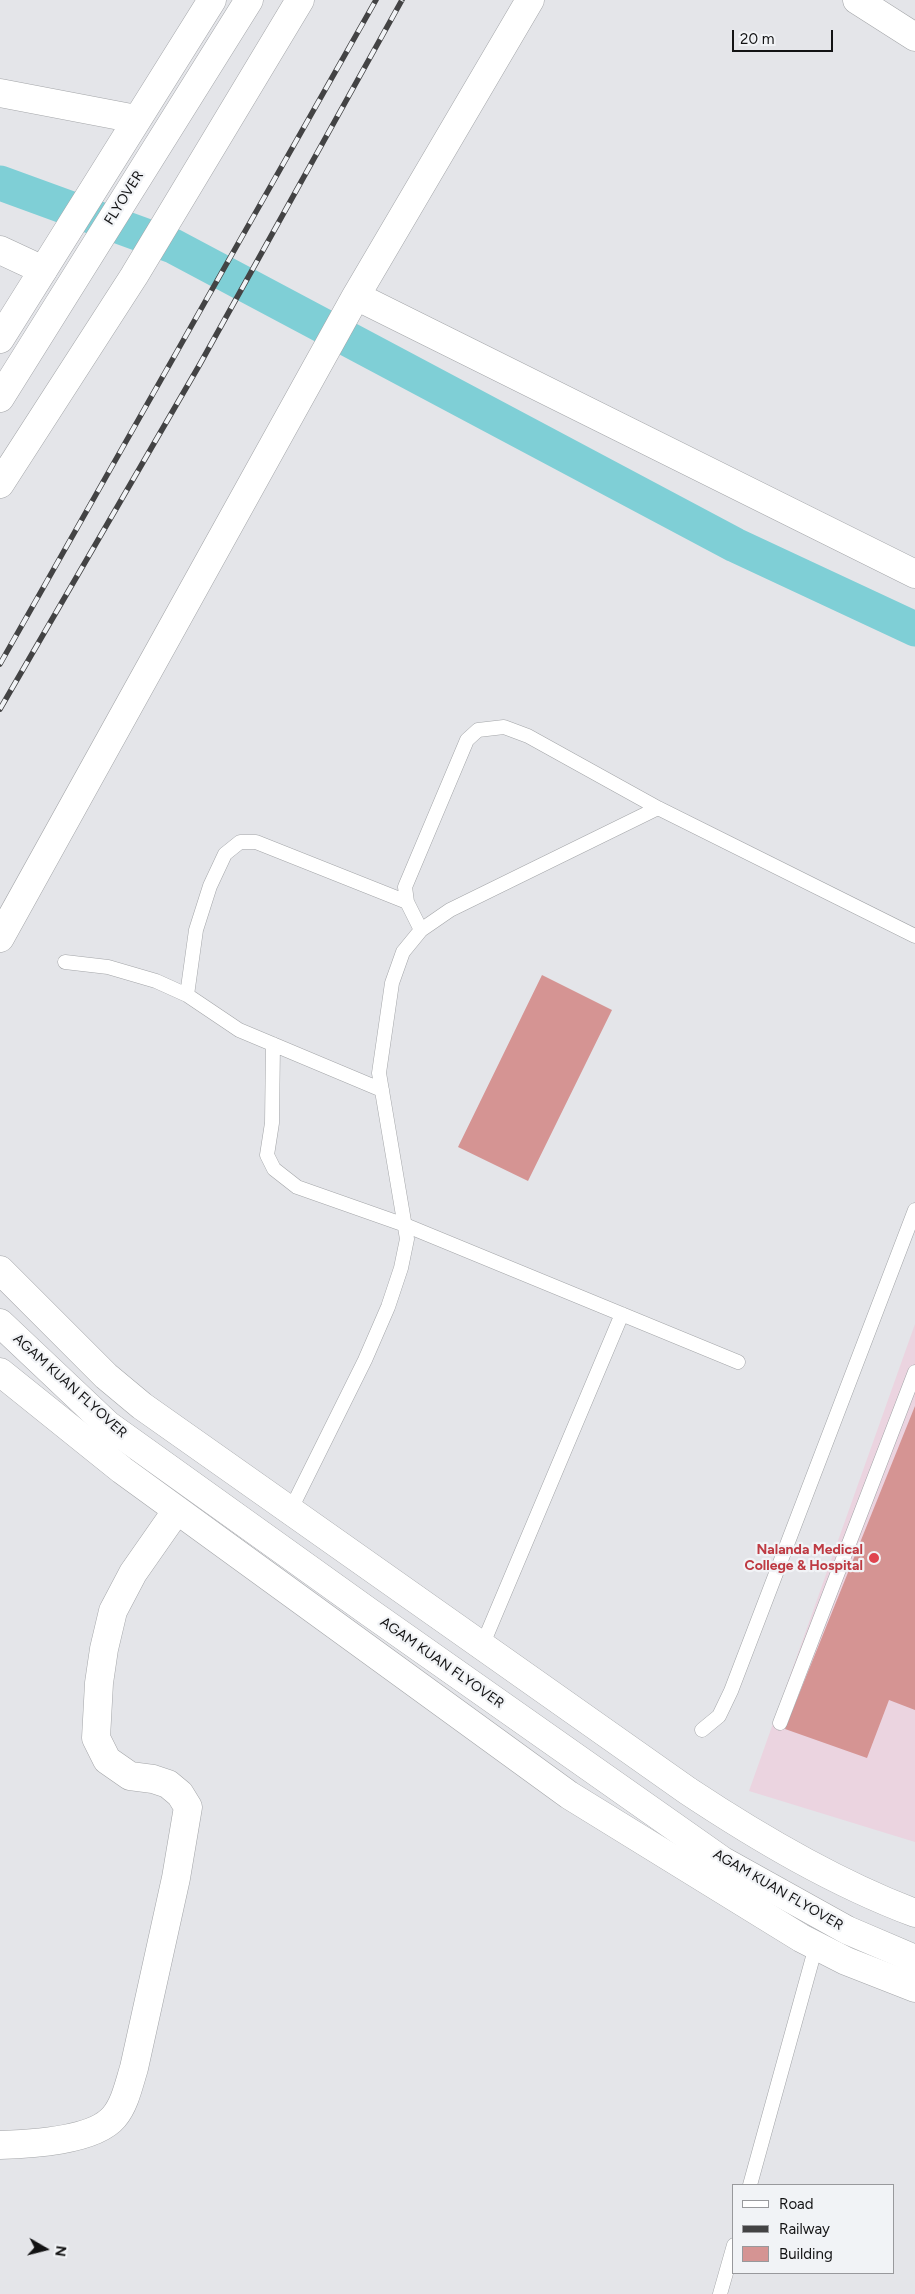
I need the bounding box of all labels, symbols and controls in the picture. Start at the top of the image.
scale bar [735,20,836,52]
text: 20 m [740,30,774,48]
street label: FLYOVER [101,168,147,228]
street label: AGAM KUAN FLYOVER [10,1330,130,1442]
place label: Nalanda Medical College & Hospital [745,1542,863,1574]
marker: Nalanda Medical College & Hospital [867,1551,881,1565]
street label: AGAM KUAN FLYOVER [377,1614,507,1712]
street label: AGAM KUAN FLYOVER [710,1846,846,1934]
legend [732,2184,895,2274]
text: Road [779,2195,814,2213]
text: Railway [779,2220,830,2238]
north arrow [20,2224,70,2274]
text: N [51,2245,70,2258]
text: Building [779,2245,833,2263]

